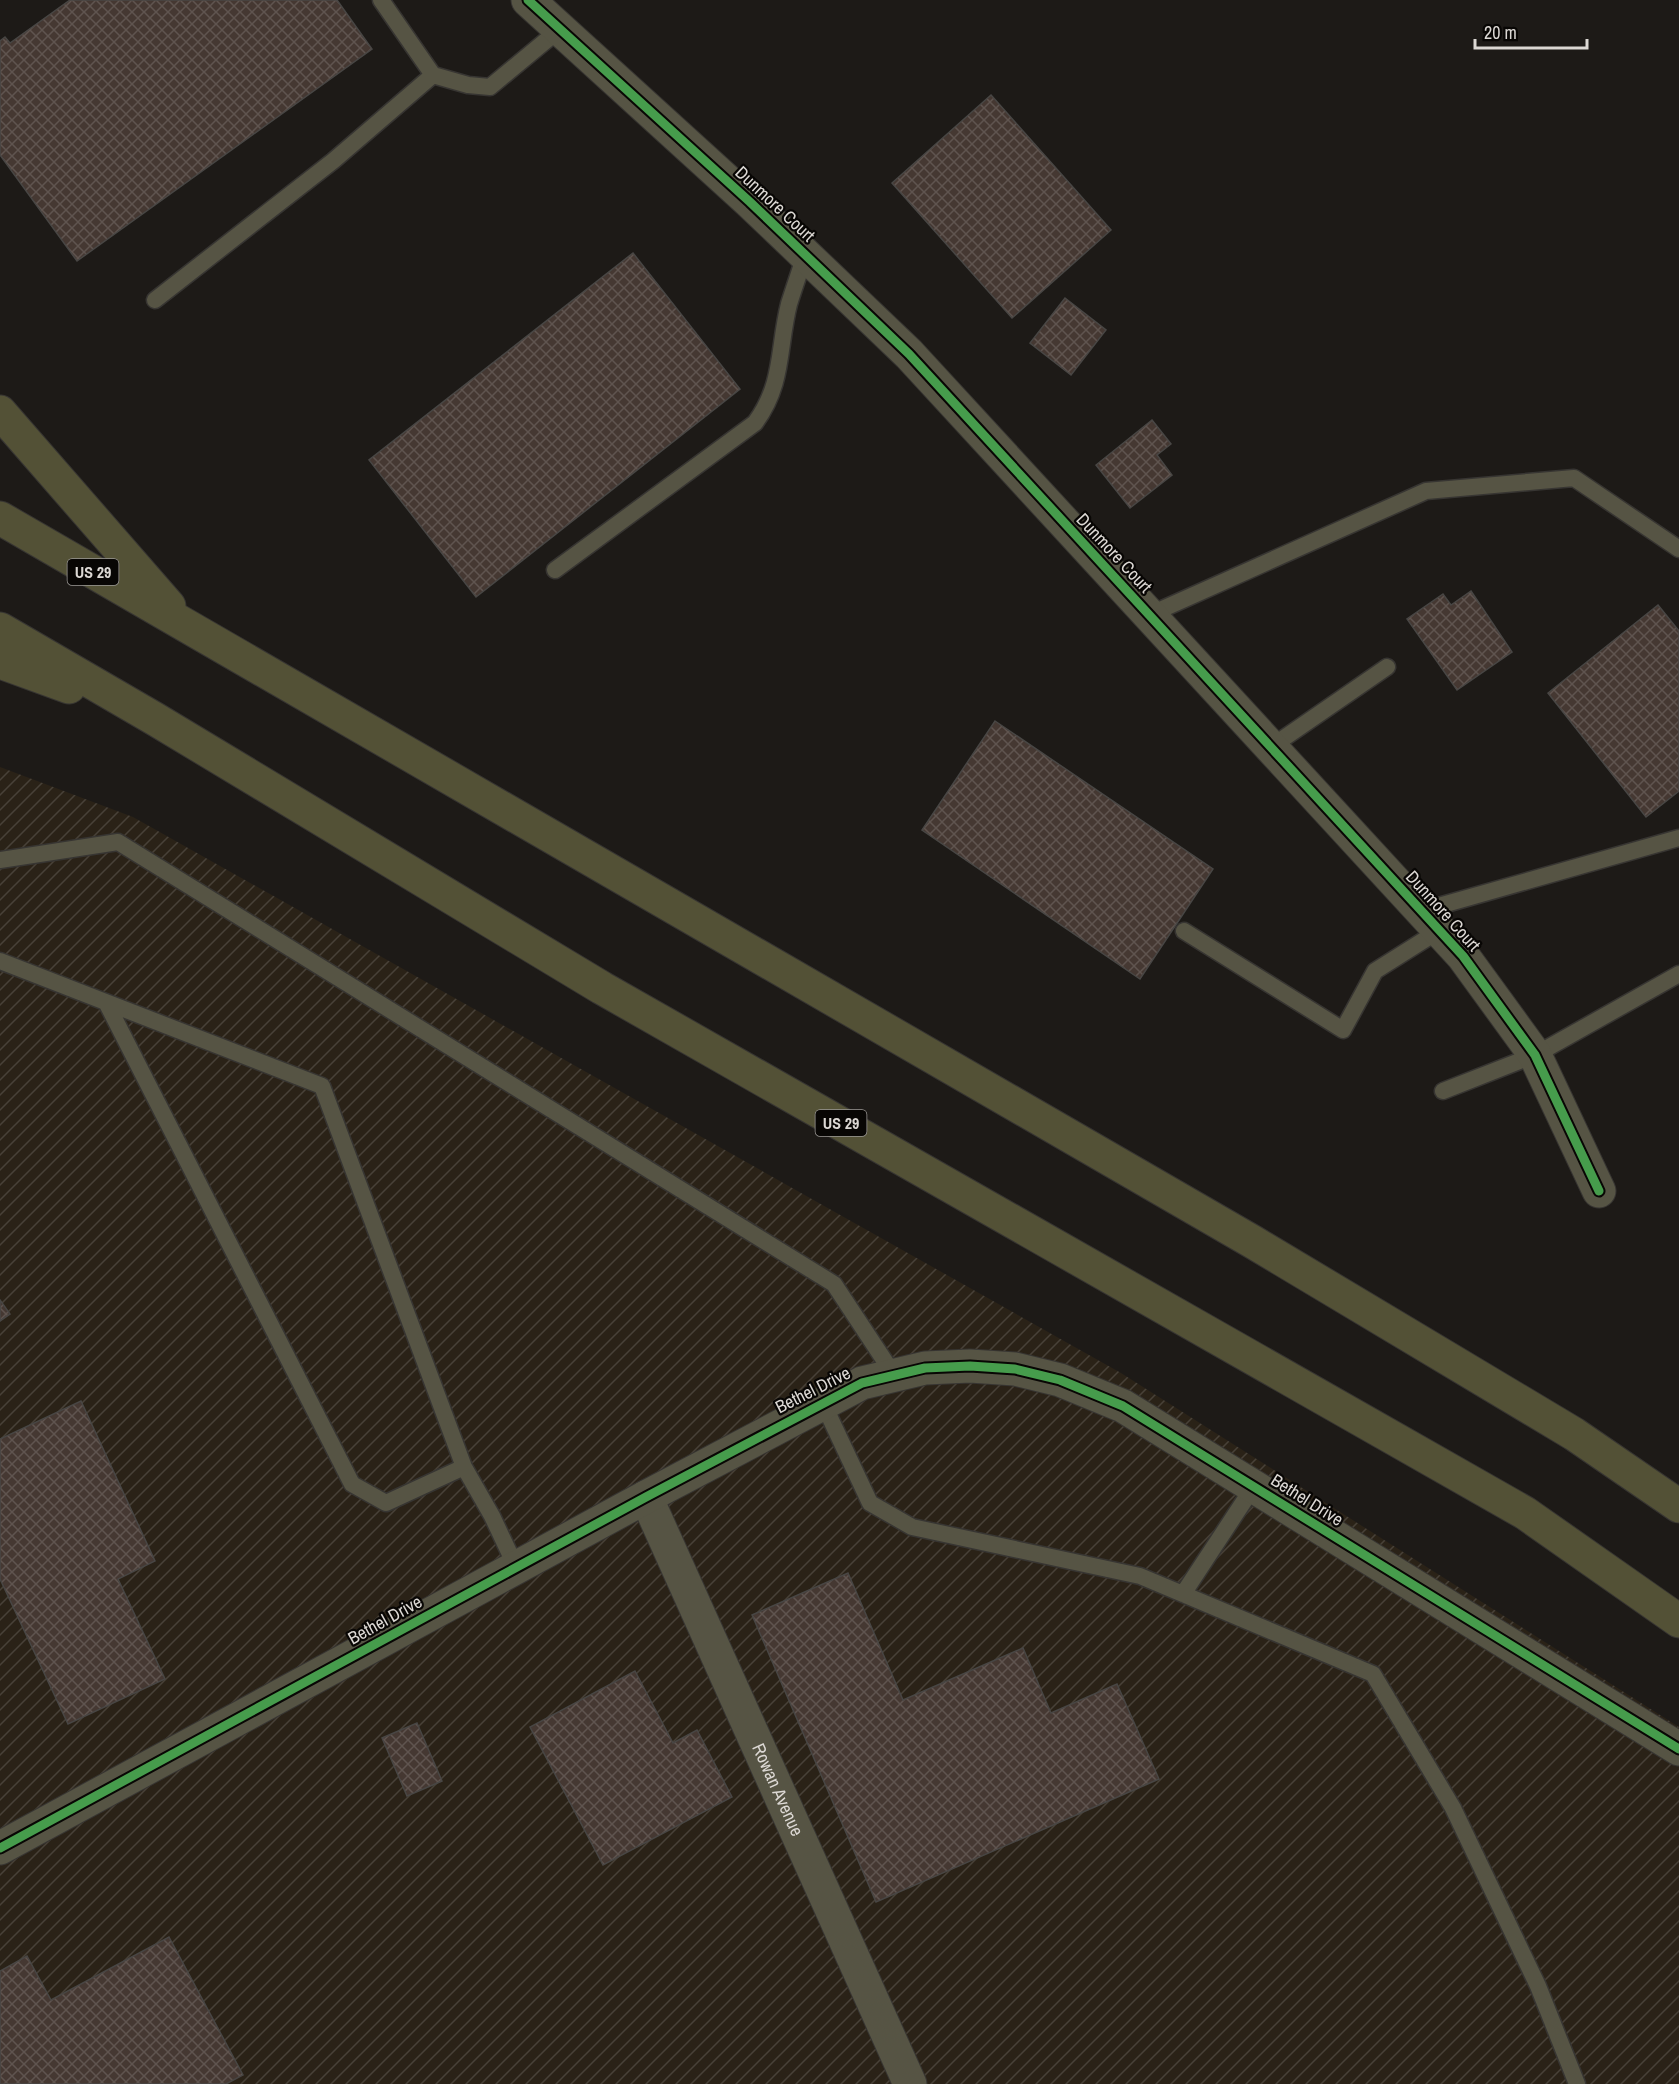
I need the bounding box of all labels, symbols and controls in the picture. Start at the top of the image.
scale bar [1475,12,1588,50]
text: 20 m [1484,20,1517,45]
street label: Dunmore Court [730,160,821,247]
street label: Dunmore Court [1071,507,1158,598]
road number: US 29 [68,559,118,585]
street label: Dunmore Court [1400,865,1486,957]
road number: US 29 [816,1110,866,1136]
street label: Bethel Drive [771,1360,855,1419]
street label: Bethel Drive [1266,1467,1348,1532]
street label: Bethel Drive [343,1589,426,1650]
street label: Rowan Avenue [746,1739,810,1840]

